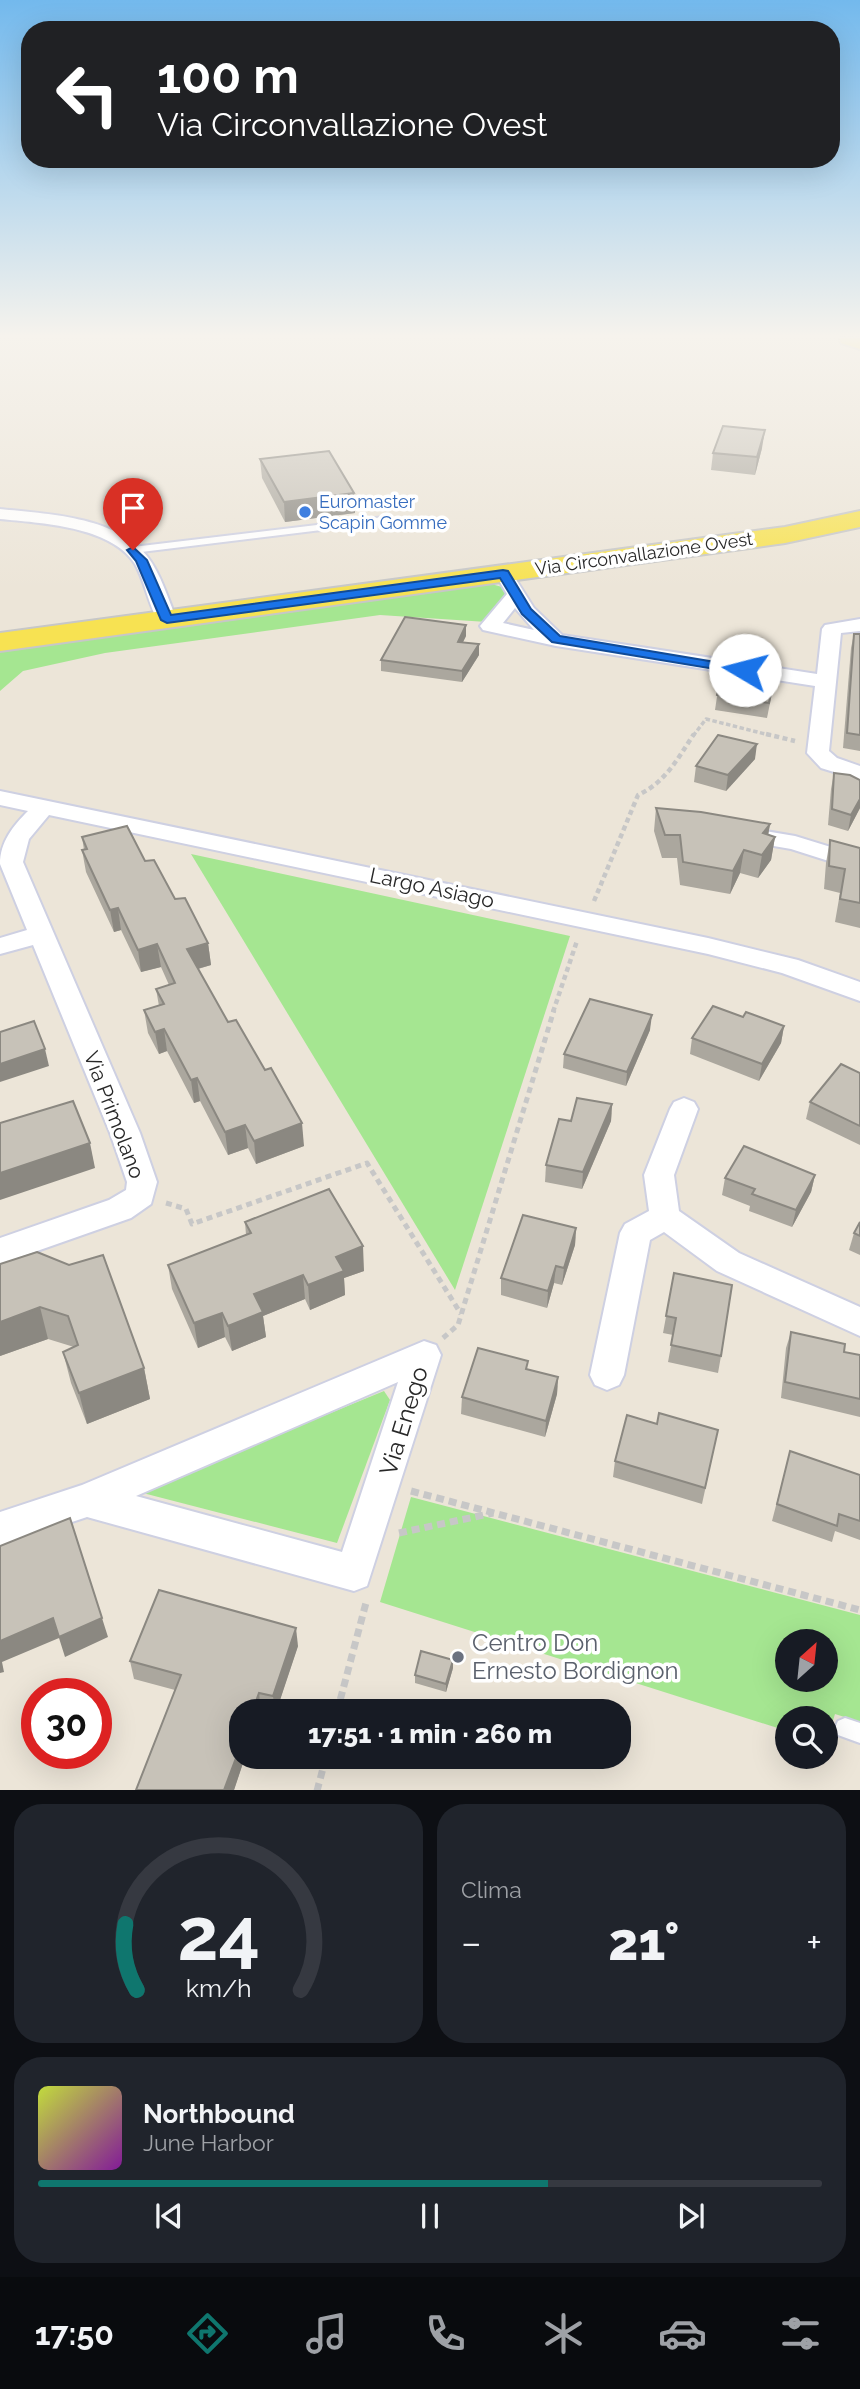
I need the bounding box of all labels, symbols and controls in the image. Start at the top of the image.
text: 100 m [157,47,299,104]
icon: left [42,49,133,140]
text: Via Circonvallazione Ovest [157,106,547,143]
pin [103,478,163,550]
icon: arrive [114,489,152,527]
place label: Euromaster Scapin Gomme [319,491,447,533]
marker: Euromaster Scapin Gomme [297,504,313,520]
street label: Via Circonvallazione Ovest [534,528,754,579]
position arrow [708,633,782,707]
street label: Largo Asiago [368,862,497,913]
street label: Via Primolano [79,1048,150,1182]
street label: Via Enego [373,1363,434,1479]
place label: Centro Don Ernesto Bordignon [472,1628,678,1685]
north arrow [775,1629,838,1692]
map controls [775,1629,838,1769]
marker: Centro Don Ernesto Bordignon [450,1649,466,1665]
speed limit sign: 30 [21,1678,112,1769]
button: search [775,1706,838,1769]
text: 17:51 · 1 min · 260 m [308,1719,552,1749]
text: Clima [461,1876,522,1903]
text: 24 [177,1892,260,1977]
text: 21° [608,1911,679,1972]
text: − [461,1920,481,1965]
text: + [806,1920,822,1965]
text: km/h [186,1972,251,2002]
text: Northbound [143,2099,295,2129]
text: June Harbor [143,2129,274,2156]
icon: previous [150,2197,188,2235]
icon: pause [411,2197,449,2235]
icon: next [672,2197,710,2235]
icon: directions [183,2309,232,2358]
icon: music [302,2309,351,2358]
icon: phone [421,2309,470,2358]
icon: climate [539,2309,588,2358]
icon: car [658,2309,707,2358]
icon: filters [776,2309,825,2358]
text: 17:50 [35,2315,114,2352]

